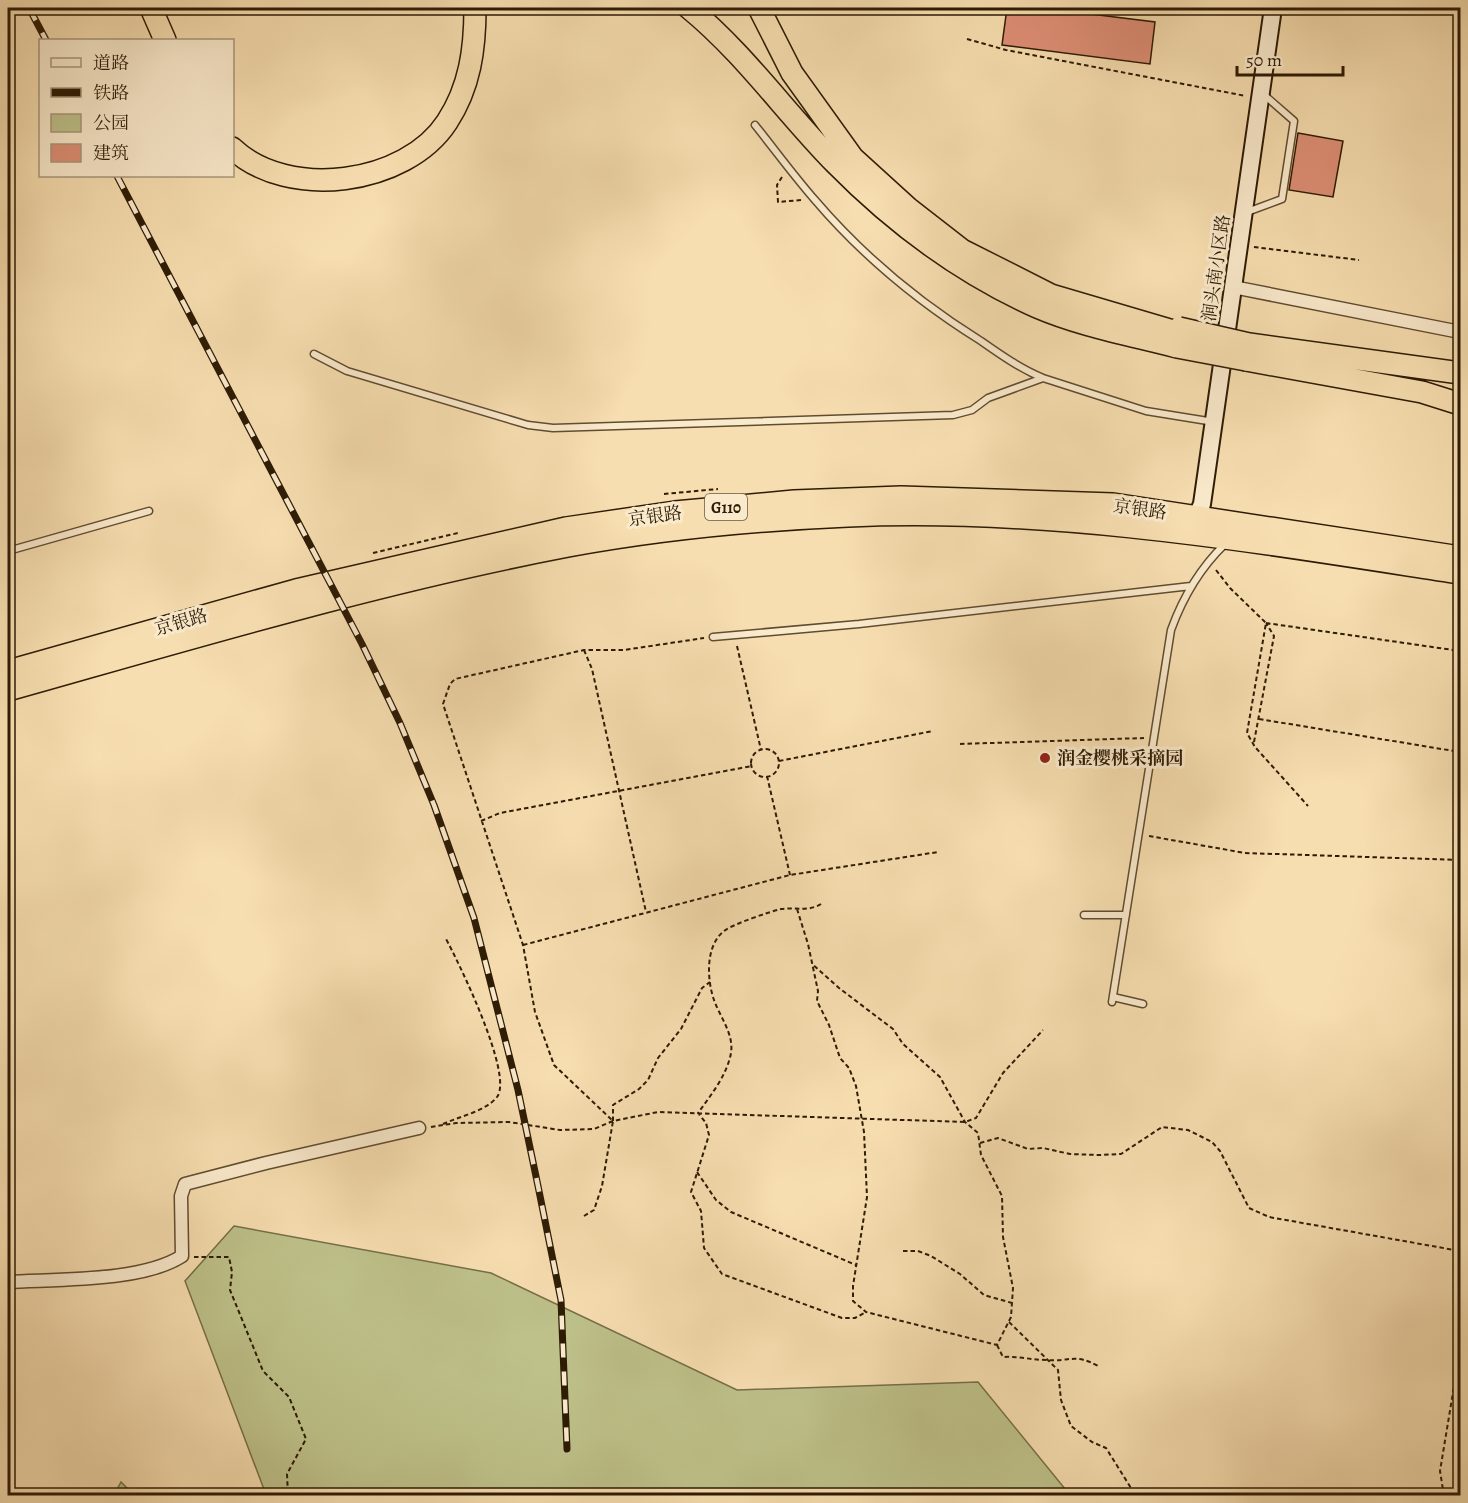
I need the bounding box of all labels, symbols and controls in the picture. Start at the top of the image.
legend [39,39,234,177]
scale bar [1237,39,1344,77]
text: 50 m [1246,48,1282,72]
text: 道路 [93,51,129,75]
text: 铁路 [93,81,129,105]
text: 公园 [93,111,129,135]
text: 建筑 [93,141,129,165]
street label: 涧头南小区路 [1197,213,1235,323]
street label: 京银路 [1112,493,1168,525]
road number: G110 [705,494,747,520]
street label: 京银路 [627,500,683,532]
street label: 京银路 [152,603,210,641]
place label: 润金樱桃采摘园 [1057,746,1183,770]
marker: 润金樱桃采摘园 [1038,751,1052,765]

